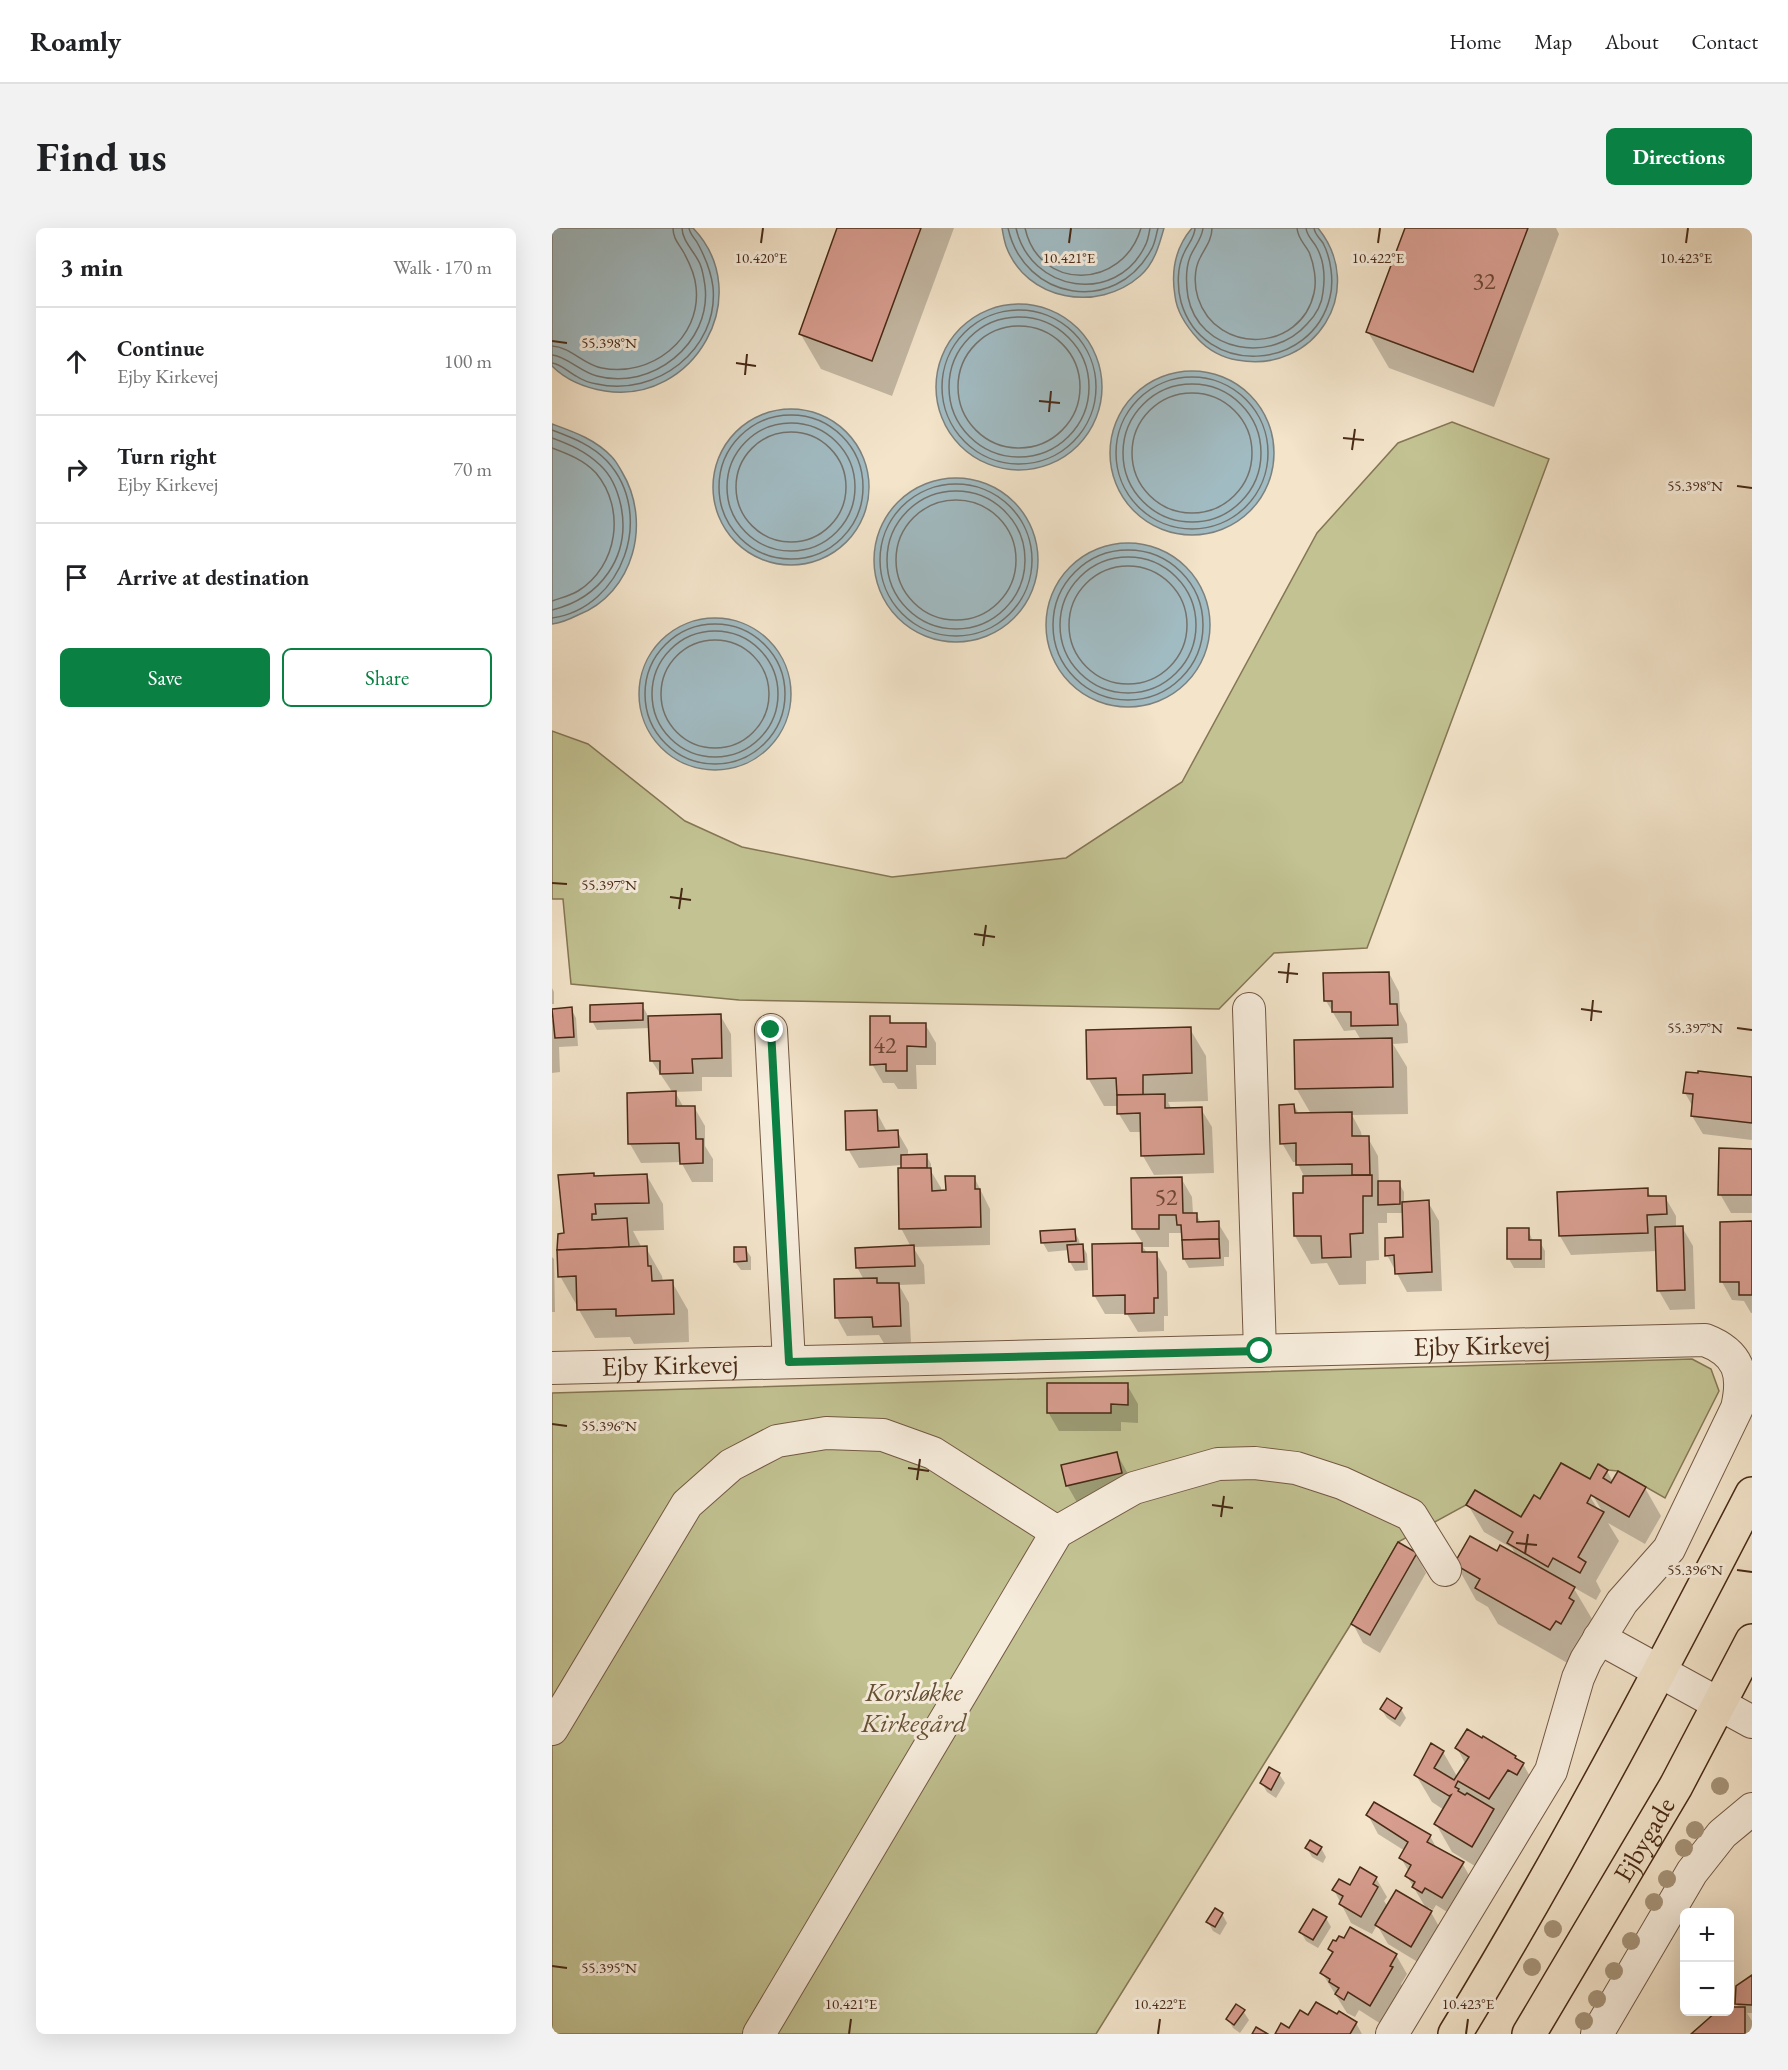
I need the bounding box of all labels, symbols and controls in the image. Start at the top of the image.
text: Roamly [30,23,121,59]
text: Home [1449,28,1501,55]
text: Map [1534,28,1572,55]
text: About [1605,28,1658,55]
text: Contact [1691,28,1758,55]
button: Directions [1606,128,1752,185]
text: Find us [36,129,167,184]
text: 10.420°E [735,248,788,267]
text: 10.421°E [1043,248,1096,267]
text: 10.422°E [1352,248,1405,267]
text: 10.423°E [1660,248,1713,267]
text: 3 min [60,250,123,284]
text: Walk · 170 m [393,254,492,280]
house number: 32 [1472,265,1496,296]
text: 55.398°N [581,333,637,352]
text: Continue [117,334,204,363]
icon: ahead [60,345,93,378]
text: 100 m [444,348,492,374]
text: Ejby Kirkevej [117,363,218,389]
text: Turn right [117,442,216,471]
icon: right [60,453,93,486]
text: 70 m [453,456,492,482]
text: Ejby Kirkevej [117,471,218,497]
text: 55.398°N [1667,476,1723,495]
icon: arrive [60,561,93,594]
text: Arrive at destination [117,563,309,592]
button: Save [60,648,270,707]
button: Share [282,648,492,707]
text: 55.397°N [581,875,637,894]
route end [757,1016,783,1042]
text: 55.397°N [1667,1018,1723,1037]
house number: 42 [873,1029,897,1060]
house number: 52 [1154,1181,1178,1212]
street label: Ejby Kirkevej [1413,1326,1551,1364]
route start [1246,1337,1272,1363]
street label: Ejby Kirkevej [601,1345,739,1384]
text: 55.396°N [581,1416,637,1435]
text: 55.396°N [1667,1560,1723,1579]
park label: Korsløkke Kirkegård [860,1674,968,1740]
street label: Ejbygade [1605,1790,1683,1888]
map controls [1680,1908,1734,2016]
button: + [1680,1908,1734,1962]
text: 55.395°N [581,1958,637,1977]
button: − [1680,1962,1734,2016]
text: 10.421°E [825,1994,878,2013]
text: 10.422°E [1134,1994,1187,2013]
text: 10.423°E [1442,1994,1495,2013]

